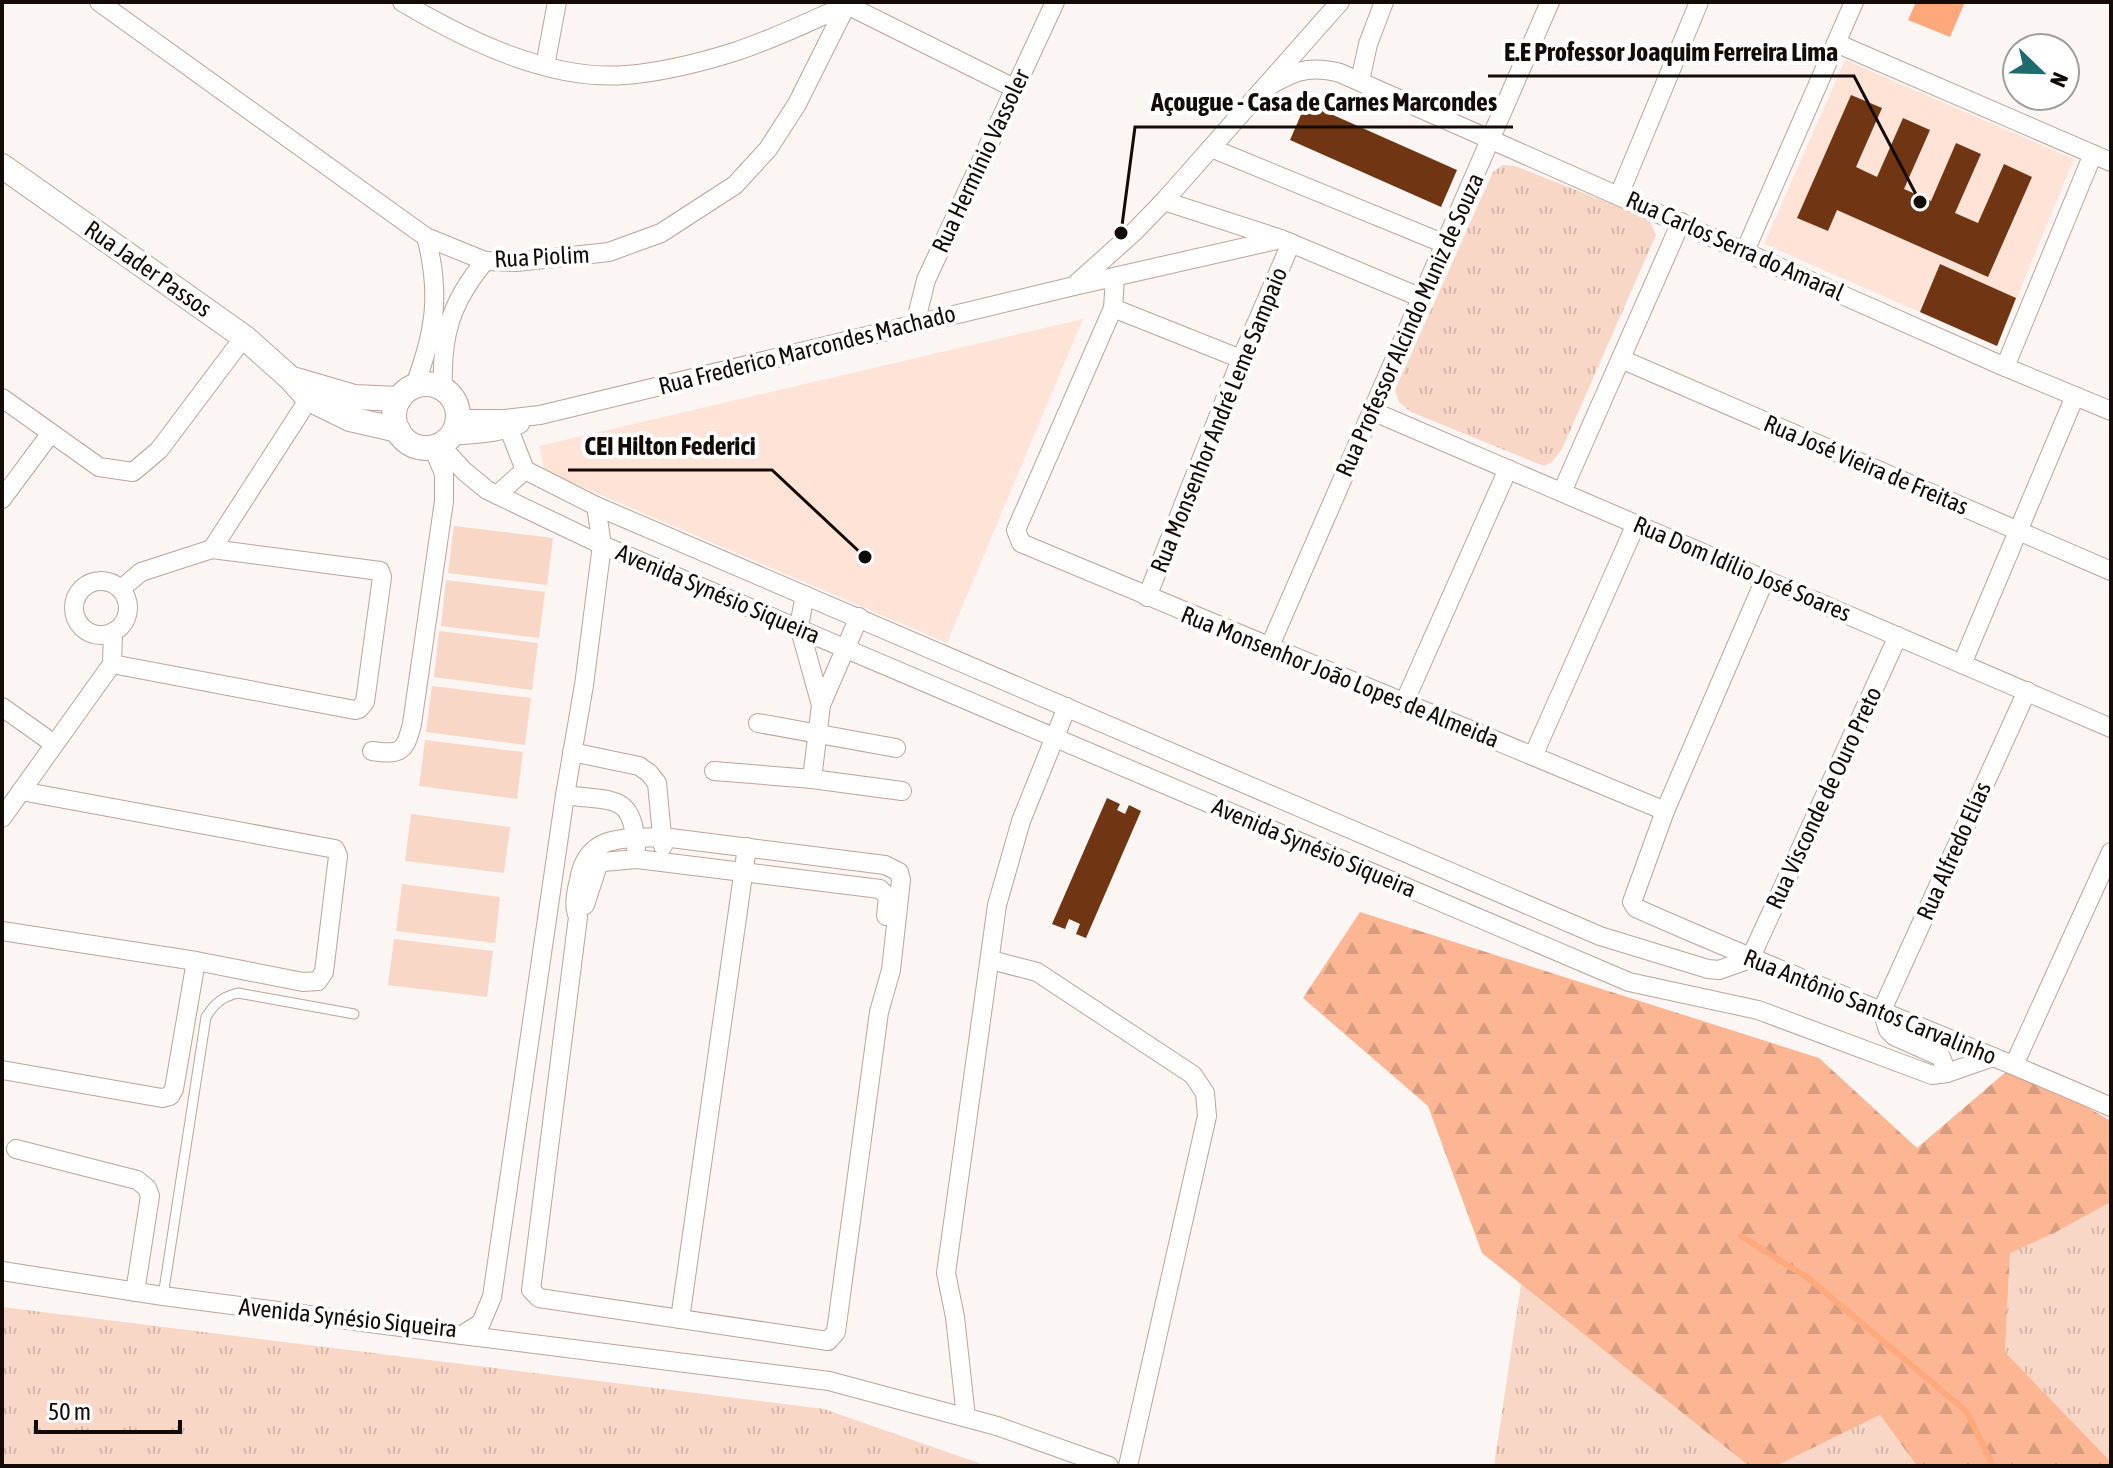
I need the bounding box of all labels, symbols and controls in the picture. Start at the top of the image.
callout: E.E Professor Joaquim Ferreira Lima [1488,26,1854,76]
north arrow [2001,32,2081,112]
text: E.E Professor Joaquim Ferreira Lima [1504,37,1838,67]
street label: Rua Hermínio Vassoler [926,64,1035,257]
text: N [2045,69,2074,91]
callout: Açougue - Casa de Carnes Marcondes [1135,77,1513,127]
text: Açougue - Casa de Carnes Marcondes [1150,87,1497,117]
street label: Rua Professor Alcindo Muniz de Souza [1330,169,1489,481]
street label: Rua Carlos Serra do Amaral [1622,185,1849,306]
street label: Rua Jader Passos [80,215,217,322]
street label: Rua Piolim [494,241,590,272]
street label: Rua Monsenhor André Leme Sampaio [1145,263,1292,576]
street label: Rua Frederico Marcondes Machado [656,300,958,400]
street label: Rua José Vieira de Freitas [1760,409,1972,520]
callout: CEI Hilton Federici [568,420,772,470]
text: CEI Hilton Federici [584,431,756,461]
street label: Rua Dom Idílio José Soares [1630,511,1855,627]
street label: Avenida Synésio Siqueira [612,538,824,649]
street label: Rua Monsenhor João Lopes de Almeida [1177,600,1503,753]
street label: Rua Visconde de Ouro Preto [1760,683,1887,913]
street label: Rua Alfredo Elías [1911,778,1996,924]
street label: Avenida Synésio Siqueira [1208,792,1420,903]
street label: Rua Antônio Santos Carvalinho [1740,943,2000,1070]
street label: Avenida Synésio Siqueira [238,1293,458,1342]
scale bar [36,1384,180,1434]
text: 50 m [48,1398,91,1425]

